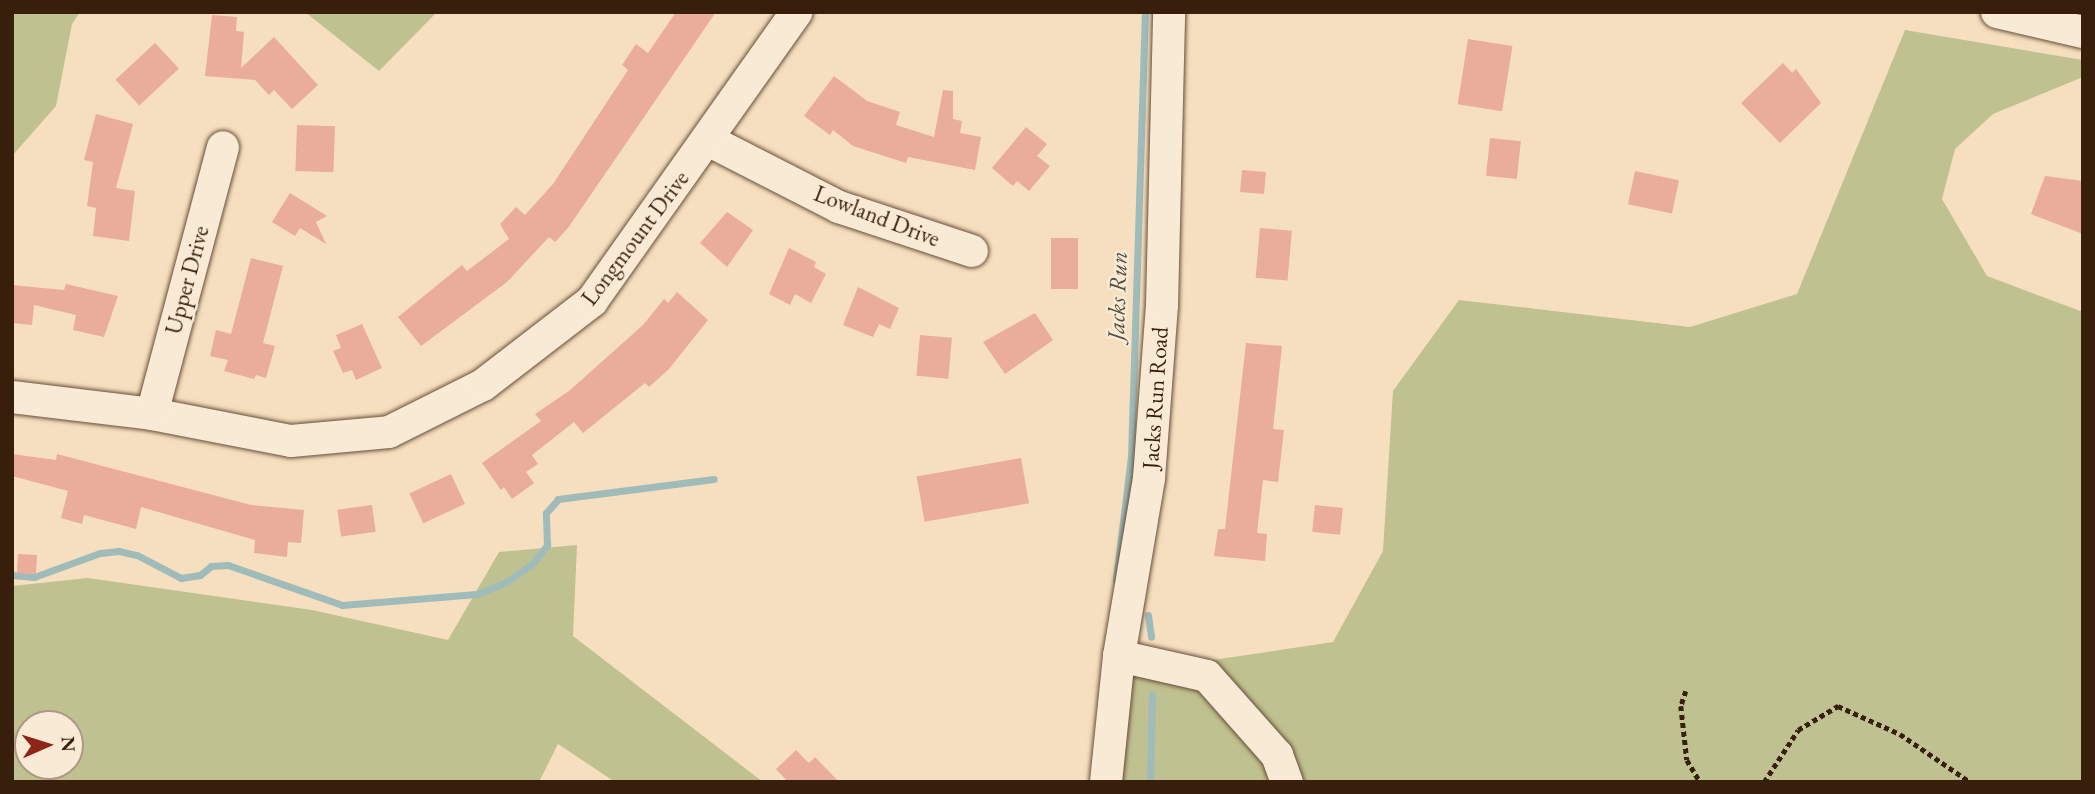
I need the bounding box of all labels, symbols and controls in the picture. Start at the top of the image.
street label: Longmount Drive [575,165,695,311]
street label: Lowland Drive [810,179,944,253]
street label: Upper Drive [159,223,215,337]
water label: Jacks Run [1101,251,1133,341]
street label: Jacks Run Road [1136,326,1174,470]
north arrow [14,710,84,780]
text: N [56,736,81,752]

